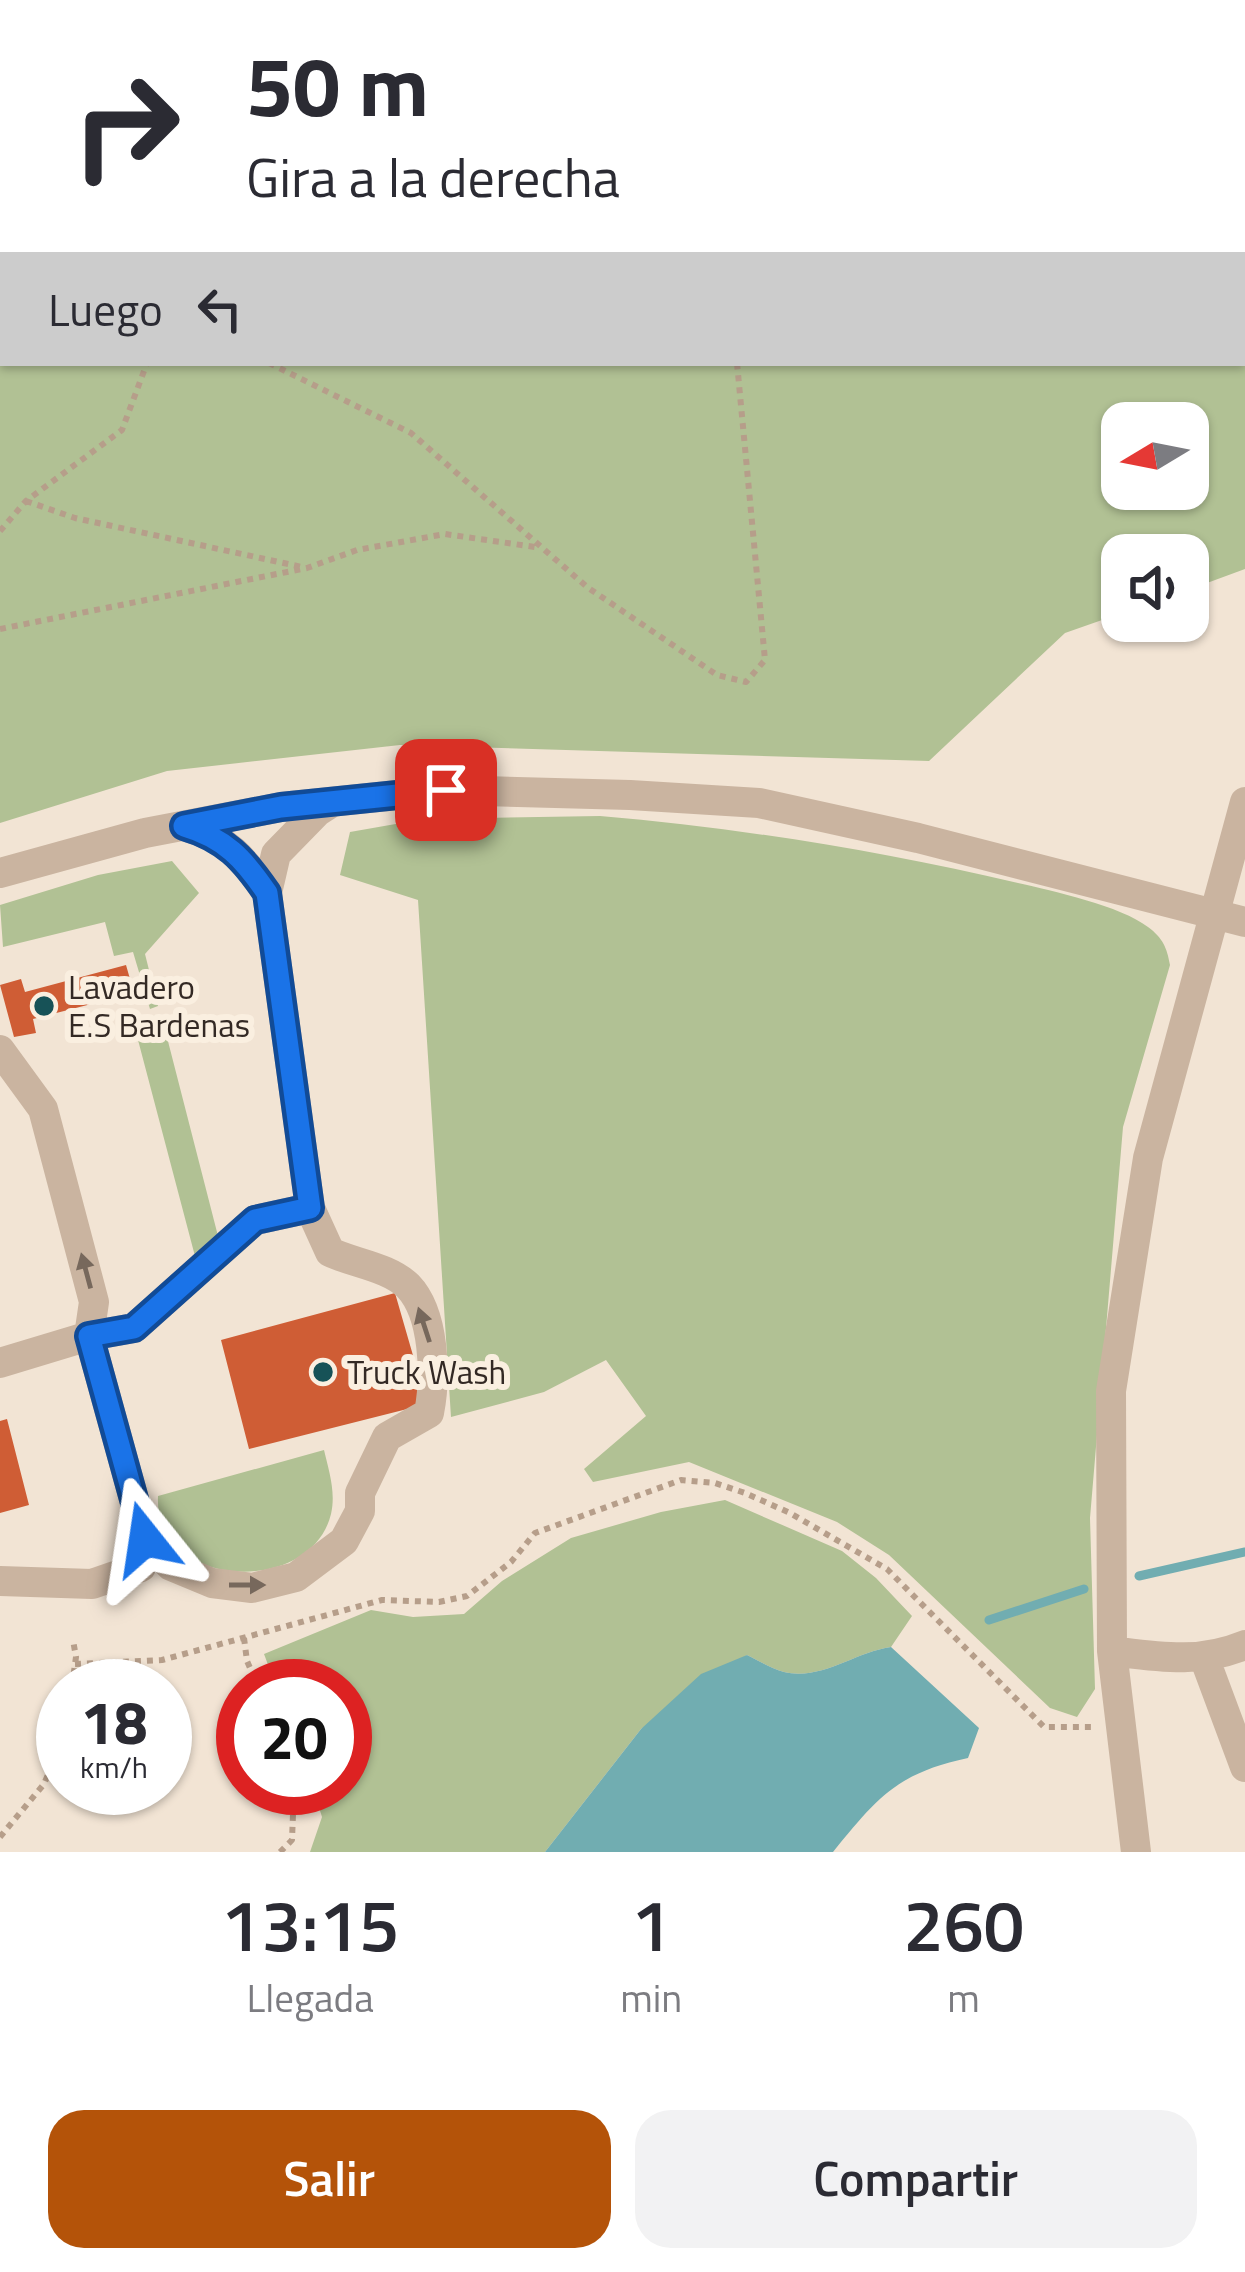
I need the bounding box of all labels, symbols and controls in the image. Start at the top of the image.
text: 50 m [246,21,429,149]
icon: right [48,48,204,204]
text: Gira a la derecha [246,136,620,218]
text: Luego [48,275,163,343]
icon: left [187,276,253,342]
north arrow [1101,402,1209,510]
map controls [1101,402,1209,642]
button: sound [1101,534,1209,642]
pin [395,739,497,841]
icon: arrive [413,757,479,823]
place label: Lavadero E.S Bardenas [68,962,250,1050]
marker: Lavadero E.S Bardenas [31,993,57,1019]
one-way arrow [76,1253,95,1290]
one-way arrow [413,1306,432,1343]
place label: Truck Wash [347,1347,506,1397]
marker: Truck Wash [310,1359,336,1385]
position arrow [82,1476,208,1602]
one-way arrow [228,1575,266,1595]
speed limit sign: 20 [216,1659,372,1815]
text: 18 [80,1676,148,1767]
text: km/h [80,1744,148,1790]
text: 13:15 [221,1869,399,1979]
text: 1 [631,1869,671,1979]
text: 260 [903,1869,1024,1979]
text: Llegada [247,1968,374,2027]
text: min [620,1968,682,2027]
text: m [947,1968,980,2027]
button: Salir [48,2110,611,2248]
button: Compartir [635,2110,1197,2248]

